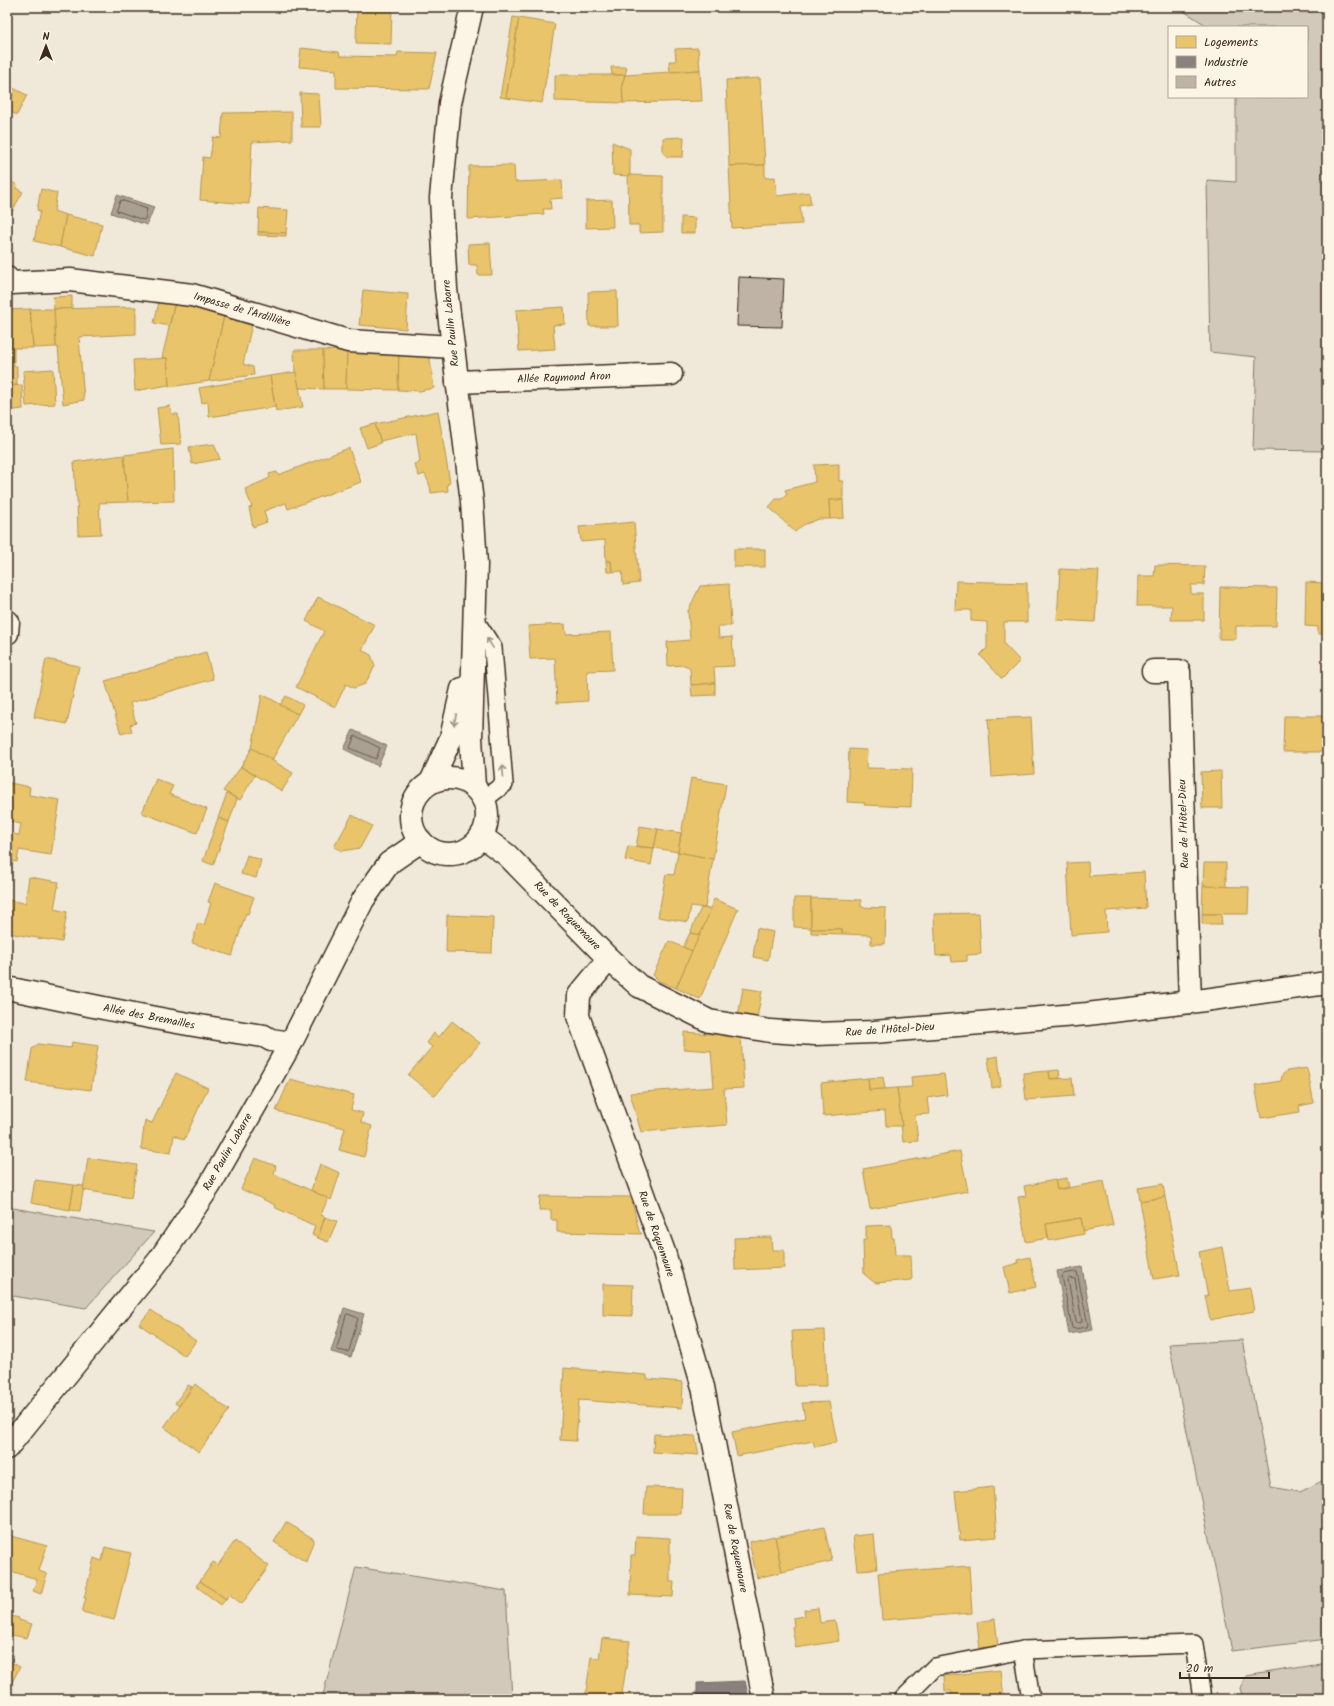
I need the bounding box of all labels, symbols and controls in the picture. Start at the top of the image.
north arrow [26,26,66,66]
legend [1168,26,1308,98]
text: N [43,28,50,46]
text: Logements [1204,33,1258,52]
text: Industrie [1204,53,1248,72]
text: Autres [1204,73,1236,92]
street label: Rue Paulin Labarre [437,279,465,367]
street label: Impasse de l'Ardillière [191,288,293,332]
street label: Allée Raymond Aron [517,367,611,389]
one-way arrow [485,637,493,649]
one-way arrow [451,713,459,726]
one-way arrow [500,765,507,778]
street label: Rue de l'Hôtel-Dieu [1173,778,1195,869]
street label: Rue de Roquemaure [529,877,605,955]
street label: Allée des Bremailles [102,999,197,1035]
street label: Rue de l'Hôtel-Dieu [845,1018,936,1042]
street label: Rue Paulin Labarre [198,1110,258,1194]
street label: Rue de Roquemaure [633,1188,679,1280]
street label: Rue de Roquemaure [718,1502,752,1594]
scale bar [1180,1654,1269,1680]
text: 20 m [1186,1659,1214,1678]

